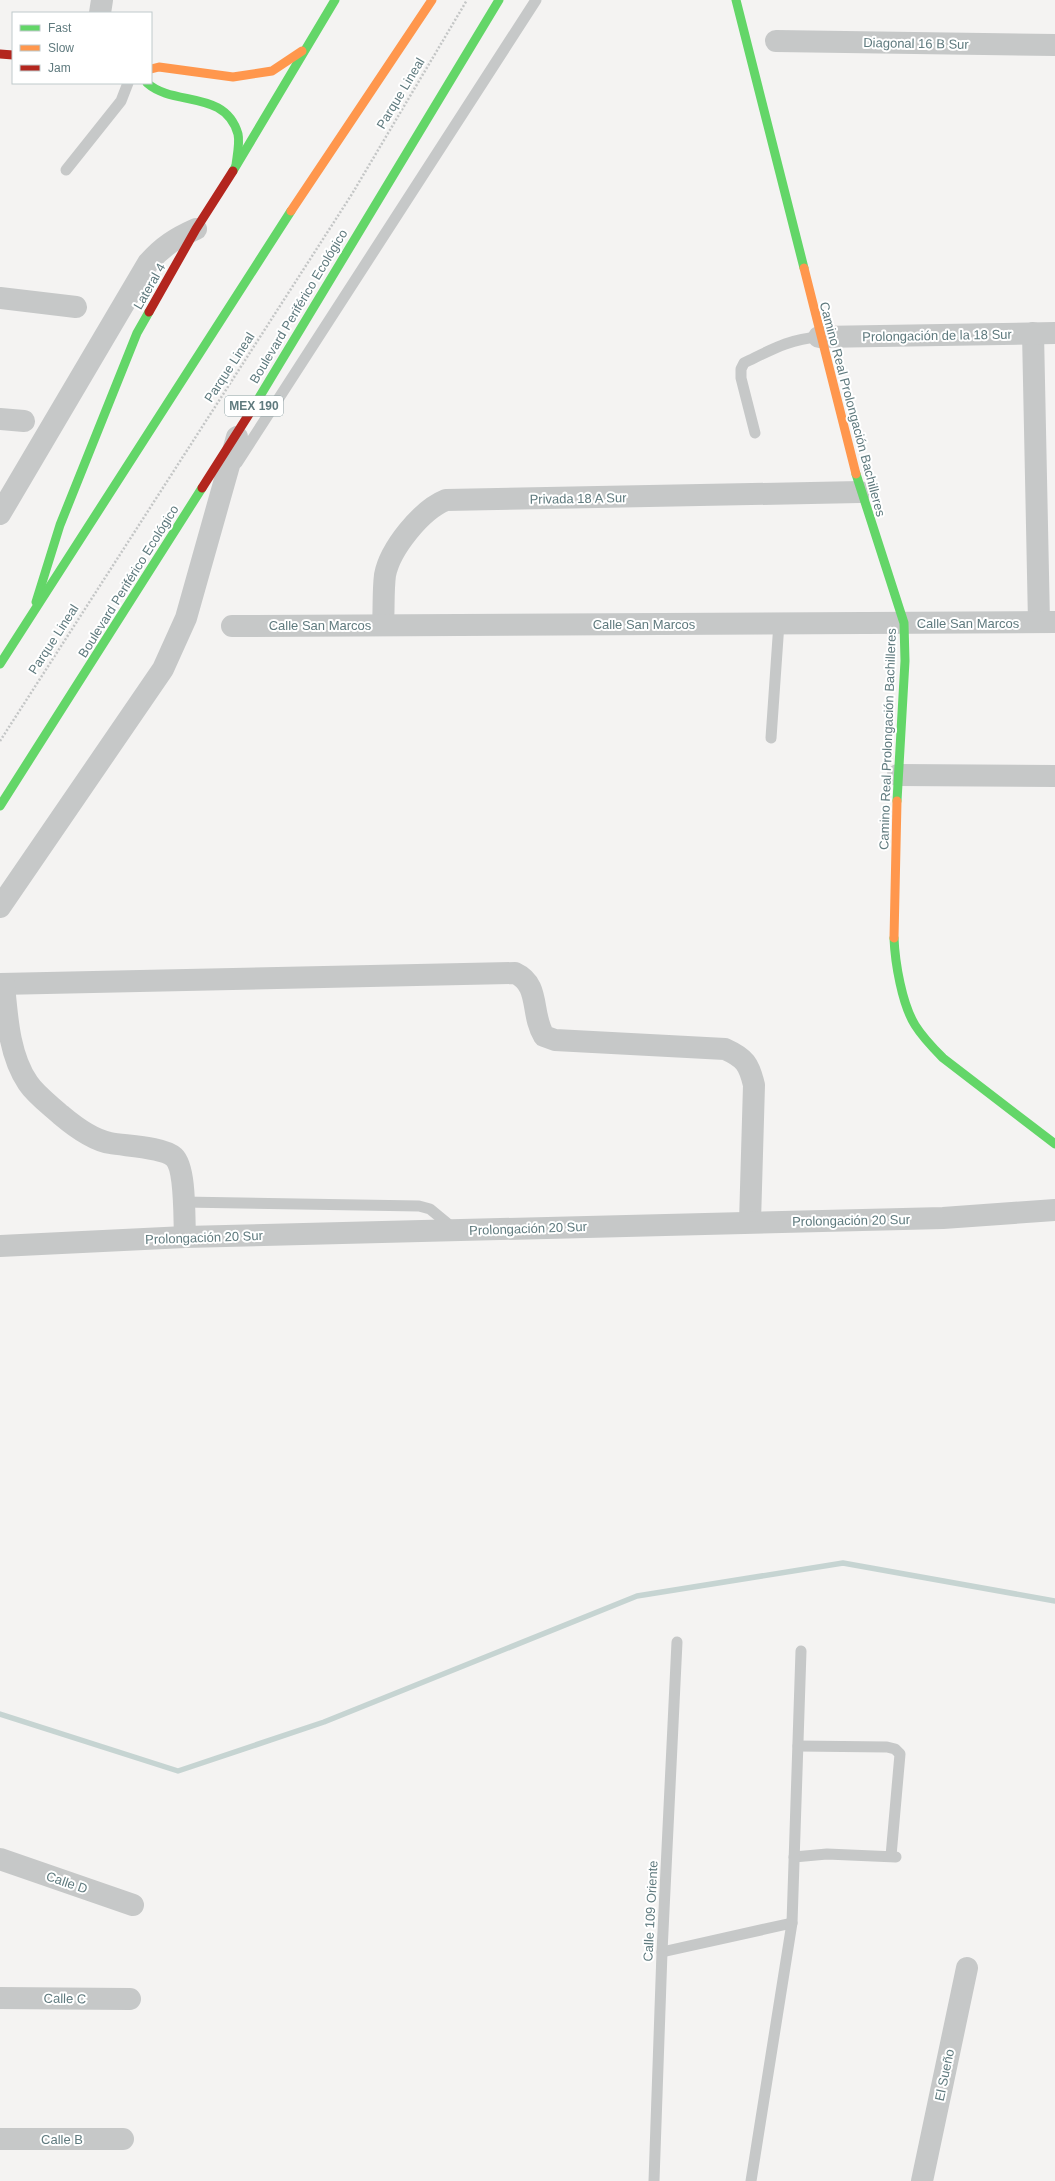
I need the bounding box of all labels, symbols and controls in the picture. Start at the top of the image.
legend [12,12,152,84]
text: Fast [48,21,72,35]
street label: Diagonal 16 B Sur [863,35,970,52]
text: Slow [48,41,74,55]
street label: Parque Lineal [373,55,428,132]
text: Jam [48,61,71,75]
street label: Boulevard Periférico Ecológico [246,227,350,386]
street label: Lateral 4 [130,261,169,312]
street label: Camino Real Prolongación Bachilleres [817,300,889,519]
street label: Prolongación de la 18 Sur [862,327,1013,344]
street label: Parque Lineal [201,329,258,405]
road number: MEX 190 [225,396,283,416]
street label: Privada 18 A Sur [529,490,627,507]
street label: Boulevard Periférico Ecológico [75,502,182,660]
street label: Parque Lineal [25,601,82,677]
street label: Calle San Marcos [917,616,1020,631]
street label: Calle San Marcos [593,617,696,632]
street label: Calle San Marcos [269,618,372,633]
street label: Camino Real Prolongación Bachilleres [876,627,899,850]
street label: Prolongación 20 Sur [792,1212,911,1229]
street label: Prolongación 20 Sur [469,1219,588,1238]
street label: Prolongación 20 Sur [145,1228,264,1247]
street label: Calle 109 Oriente [640,1860,661,1962]
street label: Calle D [44,1868,89,1897]
street label: Calle C [44,1991,86,2006]
street label: El Sueño [932,2048,957,2102]
street label: Calle B [41,2132,83,2147]

